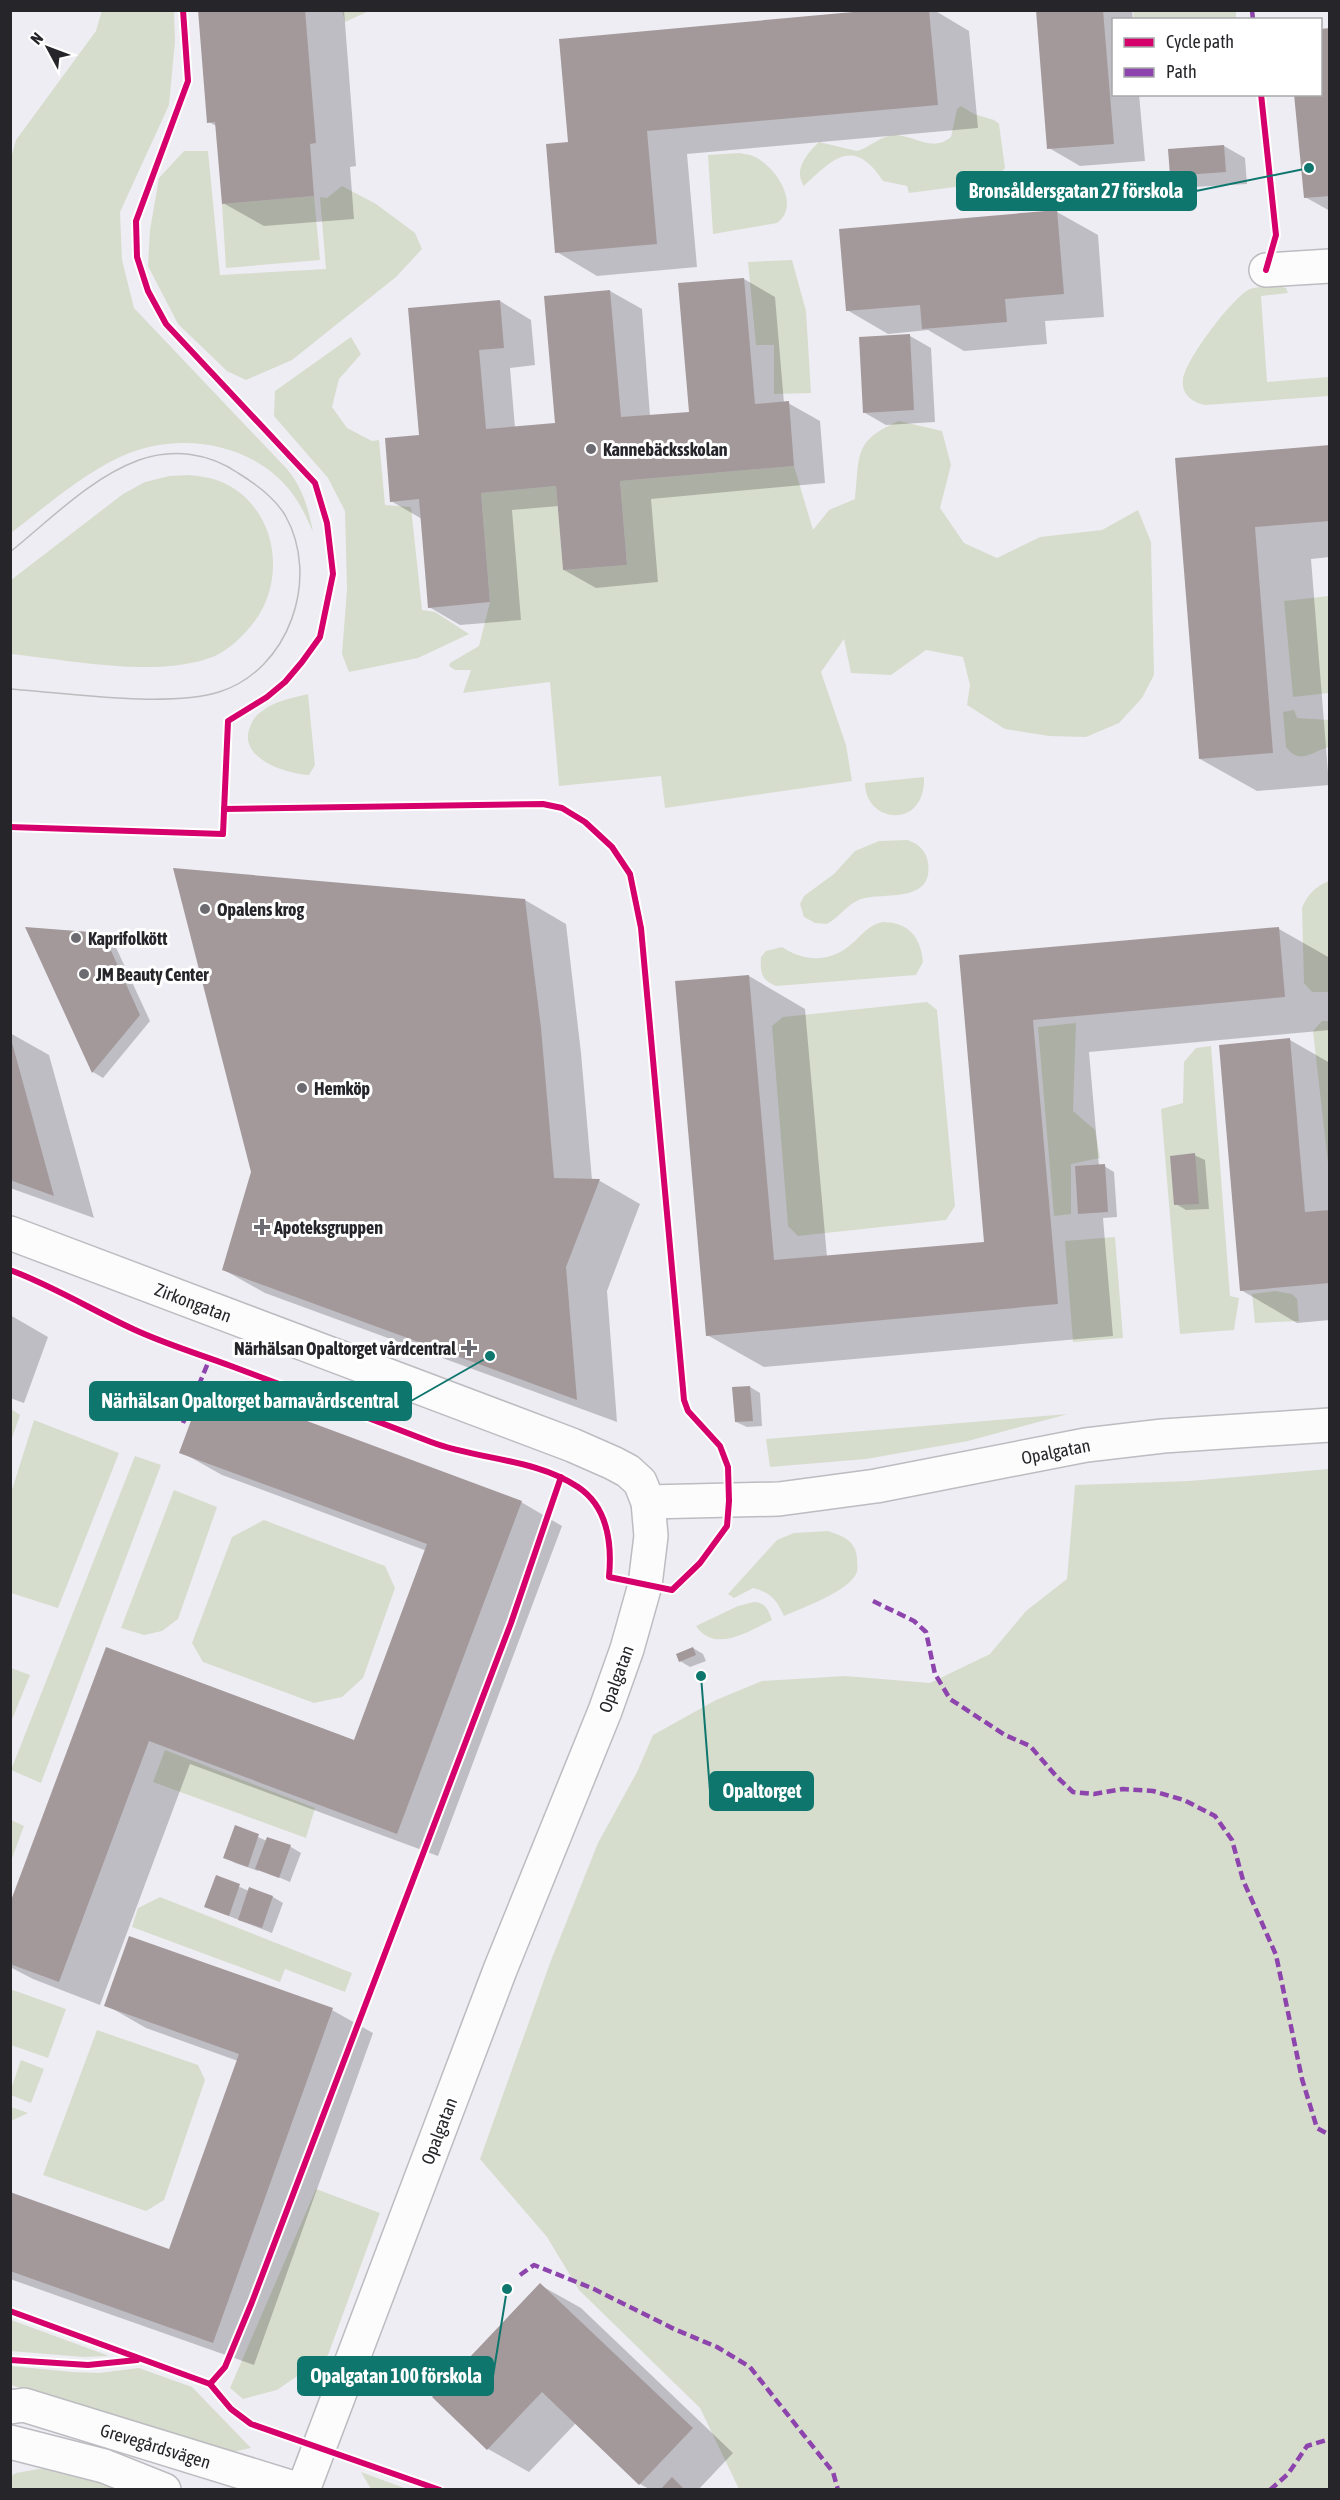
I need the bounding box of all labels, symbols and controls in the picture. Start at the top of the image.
north arrow [18,18,78,78]
legend [1112,18,1322,96]
text: N [27,29,47,48]
text: Cycle path [1166,31,1234,52]
text: Path [1166,61,1197,82]
callout: Bronsåldersgatan 27 förskola [957,172,1196,210]
text: Bronsåldersgatan 27 förskola [969,179,1183,202]
place label: Kannebäcksskolan [603,439,728,460]
marker: Kannebäcksskolan [584,442,598,456]
place label: Opalens krog [217,899,304,920]
marker: Opalens krog [198,902,212,916]
place label: Kaprifolkött [88,928,168,949]
marker: Kaprifolkött [69,931,83,945]
place label: JM Beauty Center [95,964,209,985]
marker: JM Beauty Center [77,967,91,981]
place label: Hemköp [314,1078,370,1099]
marker: Hemköp [295,1081,309,1095]
place label: Apoteksgruppen [273,1217,383,1238]
marker: Apoteksgruppen [255,1220,269,1234]
street label: Zirkongatan [152,1278,235,1326]
place label: Närhälsan Opaltorget vårdcentral [234,1338,456,1359]
marker: Närhälsan Opaltorget vårdcentral [460,1339,478,1357]
callout: Närhälsan Opaltorget barnavårdscentral [90,1382,411,1420]
text: Närhälsan Opaltorget barnavårdscentral [101,1389,399,1412]
street label: Opalgatan [1019,1434,1092,1468]
street label: Opalgatan [594,1643,638,1715]
callout: Opaltorget [710,1772,813,1810]
text: Opaltorget [722,1779,802,1802]
street label: Opalgatan [417,2095,461,2167]
callout: Opalgatan 100 förskola [298,2357,493,2395]
text: Opalgatan 100 förskola [310,2364,482,2387]
street label: Grevegårdsvägen [98,2419,213,2472]

